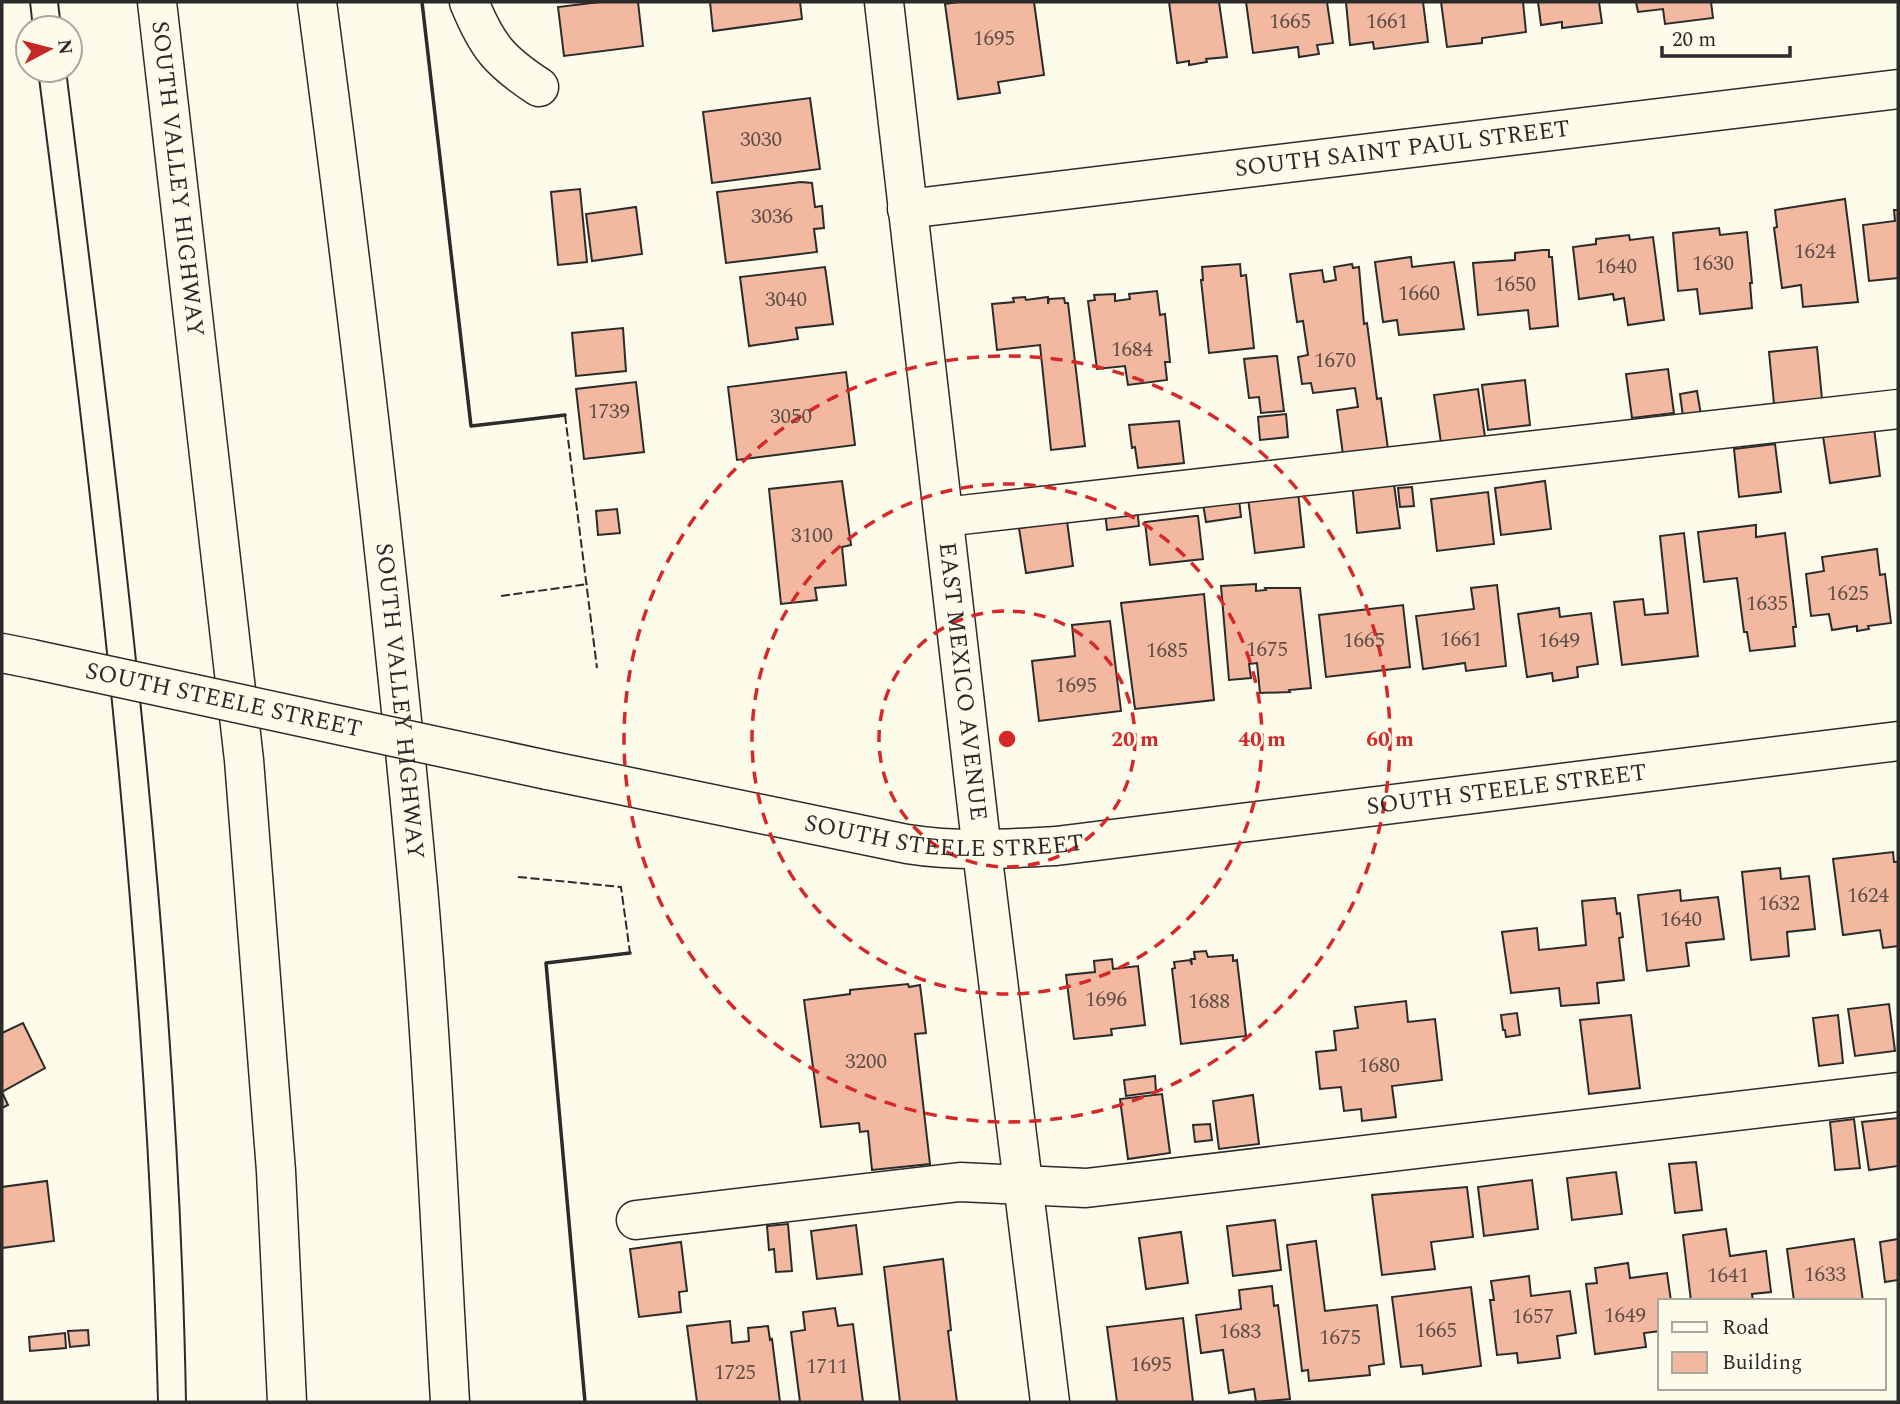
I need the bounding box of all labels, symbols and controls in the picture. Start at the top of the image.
house number: 1665 [1269,6,1311,38]
house number: 1661 [1366,6,1408,38]
north arrow [14,14,84,84]
scale bar [1662,14,1790,58]
street label: SOUTH VALLEY HIGHWAY [141,19,213,339]
house number: 1695 [973,23,1015,55]
text: 20 m [1672,24,1716,56]
text: N [49,38,80,57]
street label: SOUTH SAINT PAUL STREET [1233,111,1572,187]
house number: 3030 [740,124,782,156]
house number: 3036 [751,201,793,233]
house number: 1624 [1794,236,1836,268]
house number: 1630 [1692,248,1734,280]
house number: 1640 [1595,251,1637,283]
house number: 1650 [1494,269,1536,301]
house number: 1660 [1398,278,1440,310]
house number: 3040 [765,284,807,316]
house number: 1684 [1111,334,1153,366]
house number: 1670 [1314,345,1356,377]
house number: 1739 [588,396,630,428]
house number: 3050 [770,401,812,433]
house number: 3100 [791,520,833,552]
street label: EAST MEXICO AVENUE [928,540,996,823]
street label: SOUTH VALLEY HIGHWAY [365,541,433,861]
house number: 1625 [1827,578,1869,610]
house number: 1635 [1746,588,1788,620]
house number: 1661 [1440,624,1482,656]
house number: 1665 [1343,625,1385,657]
house number: 1649 [1538,625,1580,657]
house number: 1675 [1246,634,1288,666]
house number: 1685 [1146,635,1188,667]
street label: SOUTH STEELE STREET [82,653,365,748]
house number: 1695 [1055,670,1097,702]
text: 20 m [1111,724,1159,756]
text: 40 m [1238,724,1286,756]
text: 60 m [1366,724,1414,756]
centre of rings [995,727,1019,751]
street label: SOUTH STEELE STREET [1364,754,1649,825]
street label: SOUTH STEELE STREET [801,805,1086,867]
house number: 1624 [1847,880,1889,912]
house number: 1632 [1758,888,1800,920]
house number: 1640 [1660,904,1702,936]
house number: 1696 [1085,984,1127,1016]
house number: 1688 [1188,986,1230,1018]
house number: 3200 [845,1046,887,1078]
house number: 1680 [1358,1050,1400,1082]
house number: 1633 [1804,1259,1846,1291]
house number: 1641 [1707,1260,1749,1292]
legend [1658,1299,1886,1390]
house number: 1649 [1604,1300,1646,1332]
house number: 1657 [1512,1301,1554,1333]
text: Road [1722,1312,1769,1344]
house number: 1665 [1415,1315,1457,1347]
house number: 1683 [1219,1316,1261,1348]
house number: 1675 [1319,1322,1361,1354]
text: Building [1722,1347,1802,1379]
house number: 1695 [1130,1349,1172,1381]
house number: 1711 [806,1351,848,1383]
house number: 1725 [714,1357,756,1389]

